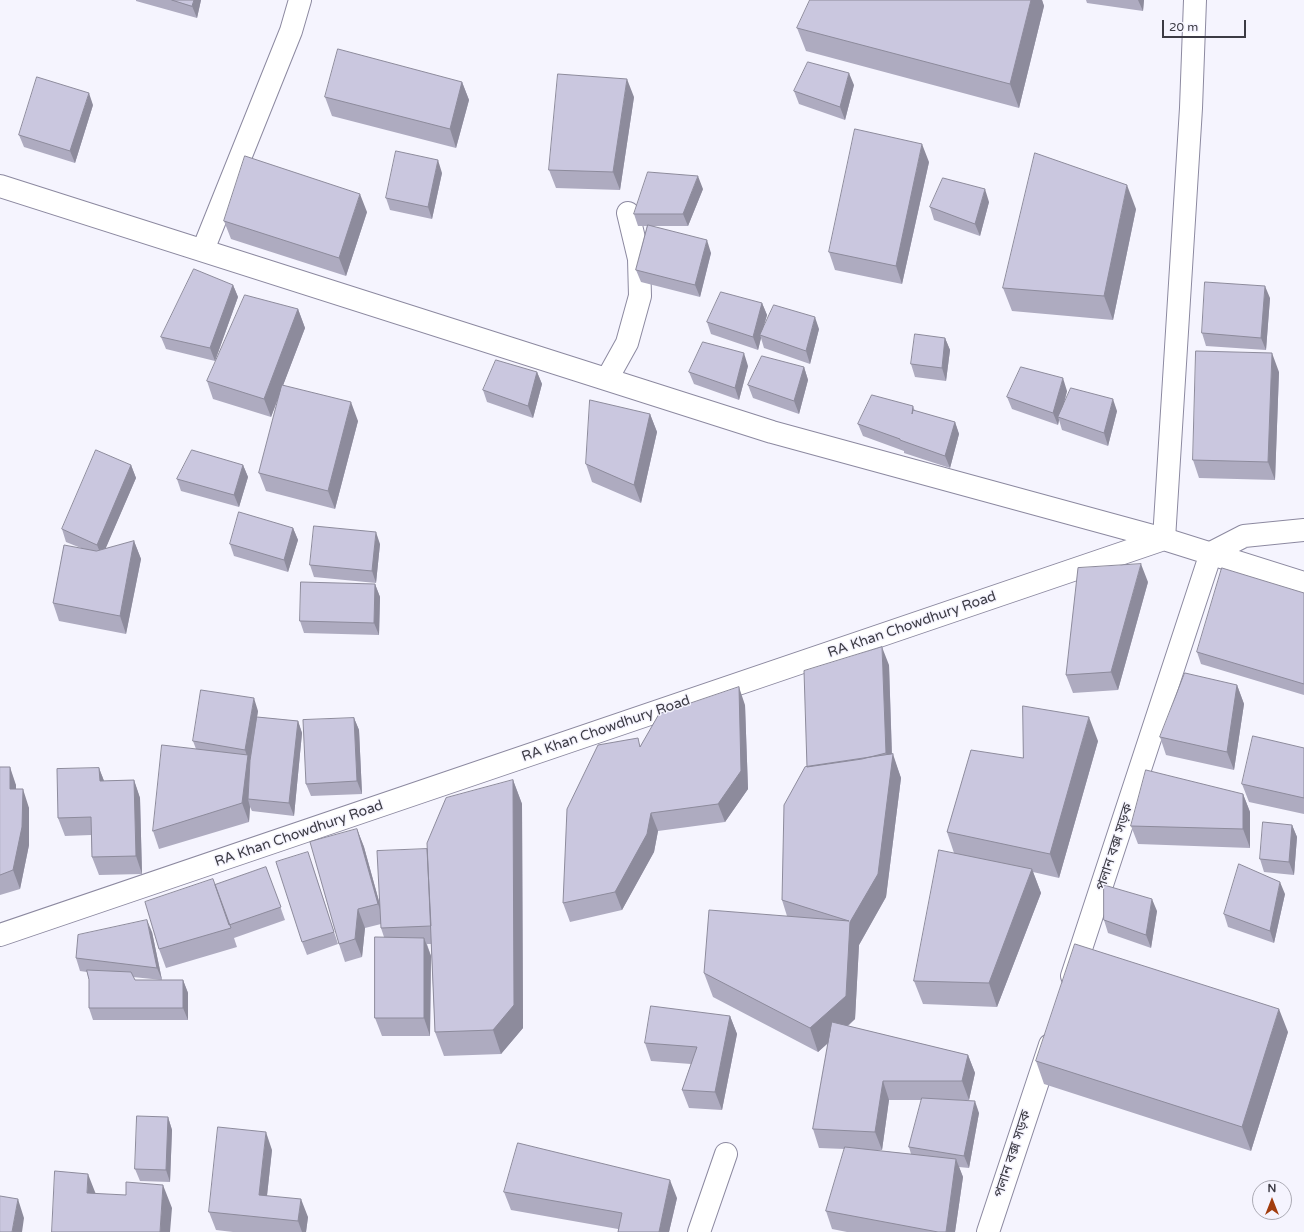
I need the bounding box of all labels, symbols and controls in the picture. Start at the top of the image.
scale bar [1164,12,1248,38]
text: 20 m [1169,20,1198,34]
street label: RA Khan Chowdhury Road [825,588,999,662]
street label: RA Khan Chowdhury Road [519,692,693,766]
street label: RA Khan Chowdhury Road [212,797,386,871]
street label: পলান বক্স সড়ক [1093,801,1137,893]
street label: পলান বক্স সড়ক [991,1108,1035,1200]
north arrow [1252,1180,1292,1220]
text: N [1268,1182,1276,1195]

